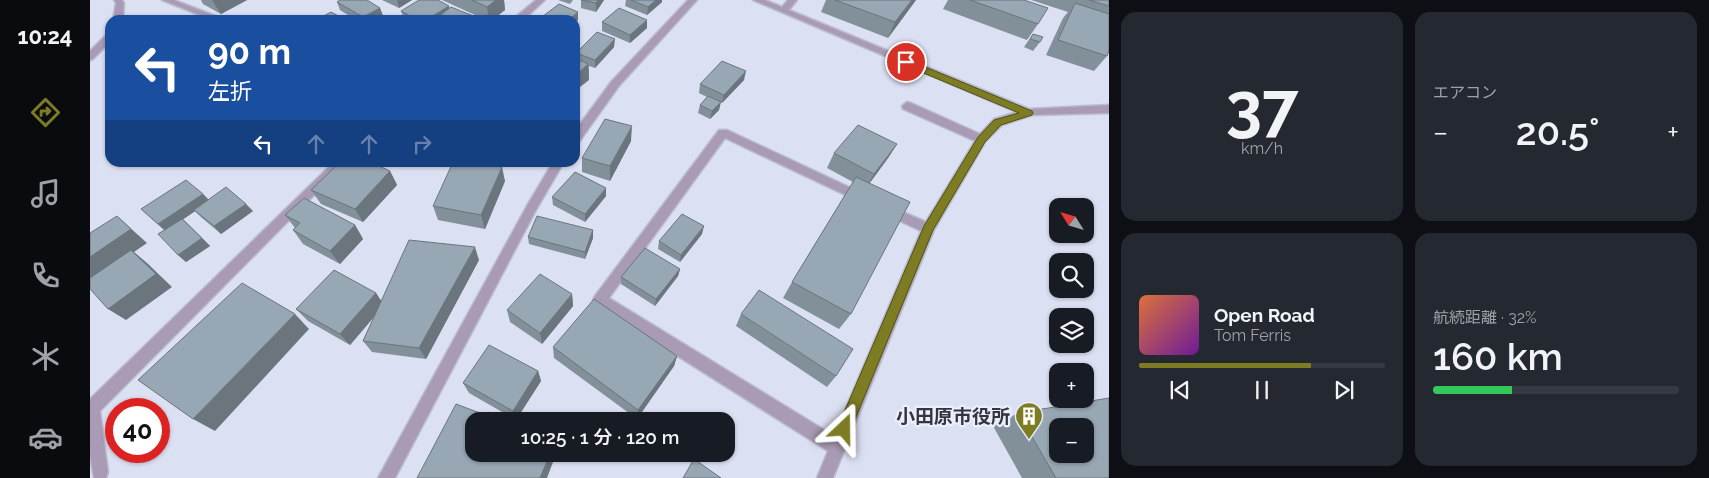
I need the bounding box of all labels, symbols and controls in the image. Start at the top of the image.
text: 10:24 [18,23,72,49]
text: 90 m [208,31,291,72]
icon: left [125,35,190,100]
pin [885,41,927,83]
icon: arrive [892,48,920,76]
text: 37 [1226,68,1298,144]
text: 左折 [208,78,252,104]
text: エアコン [1433,83,1497,102]
icon: directions [28,95,63,130]
text: 20.5° [1516,109,1600,154]
text: − [1433,116,1448,149]
text: + [1667,116,1679,149]
icon: left [249,130,277,158]
icon: ahead [302,130,330,158]
icon: ahead [355,130,383,158]
icon: right [408,130,436,158]
text: km/h [1241,139,1283,158]
icon: music [28,176,63,211]
north arrow [1049,198,1094,242]
map controls [1049,198,1094,463]
button: search [1049,253,1094,298]
icon: phone [28,258,63,293]
text: Open Road [1214,304,1315,326]
button: layers [1049,308,1094,353]
text: 航続距離 · 32% [1433,308,1537,327]
text: Tom Ferris [1214,326,1291,345]
text: 160 km [1433,334,1563,379]
icon: climate [28,339,63,374]
button: + [1049,363,1094,408]
icon: previous [1166,376,1194,404]
icon: pause [1248,376,1276,404]
icon: next [1330,376,1358,404]
speed limit sign: 40 [105,398,170,463]
building icon: 小田原市役所 [1014,401,1044,440]
position arrow [817,402,869,454]
place label: 小田原市役所 [896,405,1010,427]
button: − [1049,418,1094,463]
icon: car [28,420,63,455]
text: 10:25 · 1 分 · 120 m [521,426,679,448]

